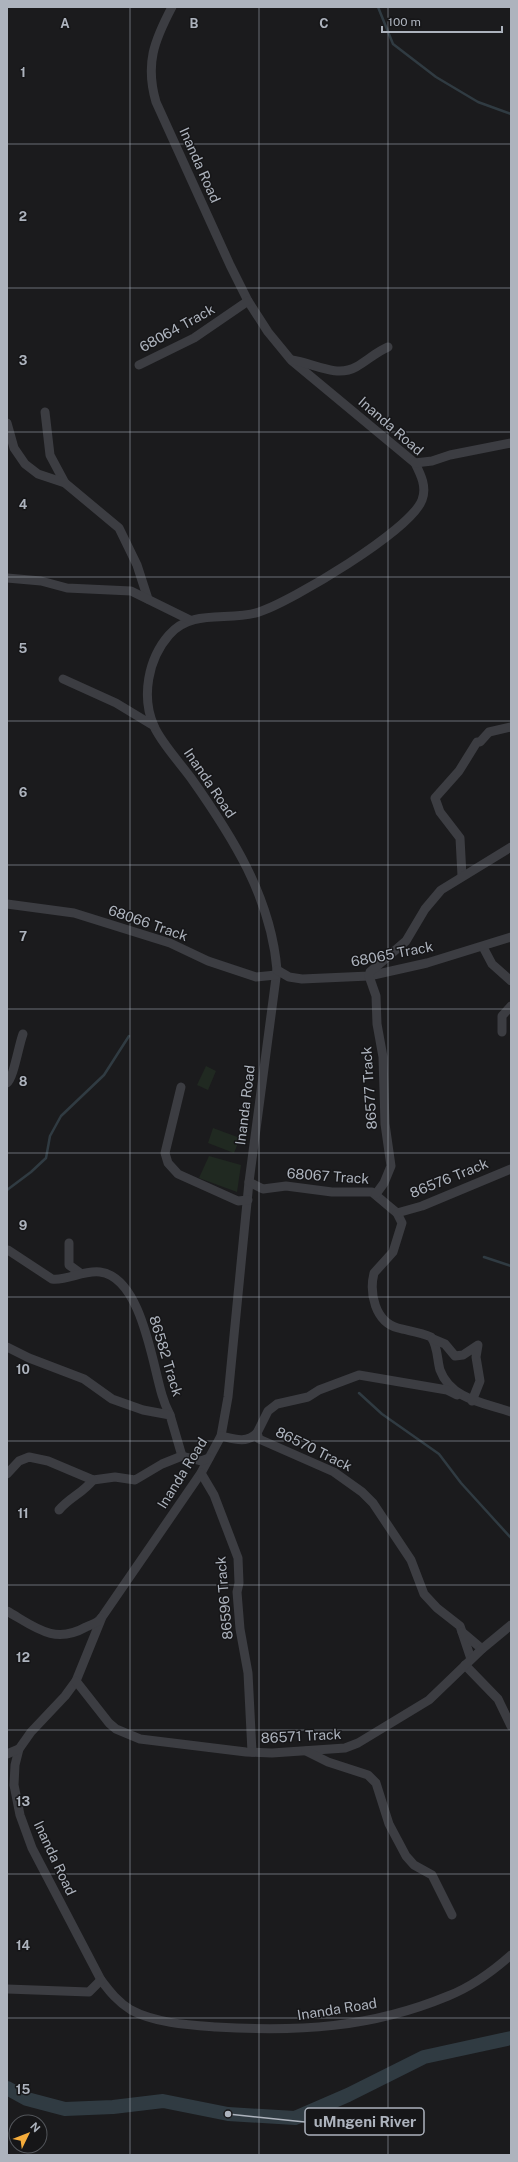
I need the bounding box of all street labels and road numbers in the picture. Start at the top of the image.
street label: Inanda Road [176,125,224,205]
street label: 68064 Track [137,301,217,355]
street label: Inanda Road [355,394,427,458]
street label: Inanda Road [181,745,239,821]
street label: 68066 Track [106,902,190,944]
street label: 68065 Track [350,938,435,970]
street label: 86577 Track [358,1046,380,1130]
street label: Inanda Road [232,1064,258,1146]
street label: 86576 Track [407,1155,491,1201]
street label: 68067 Track [286,1165,370,1187]
street label: 86582 Track [146,1314,186,1398]
street label: 86570 Track [273,1424,355,1474]
street label: Inanda Road [154,1435,210,1511]
street label: 86596 Track [212,1556,236,1640]
street label: 86571 Track [260,1726,342,1746]
street label: Inanda Road [31,1818,79,1898]
street label: Inanda Road [296,1995,378,2023]

